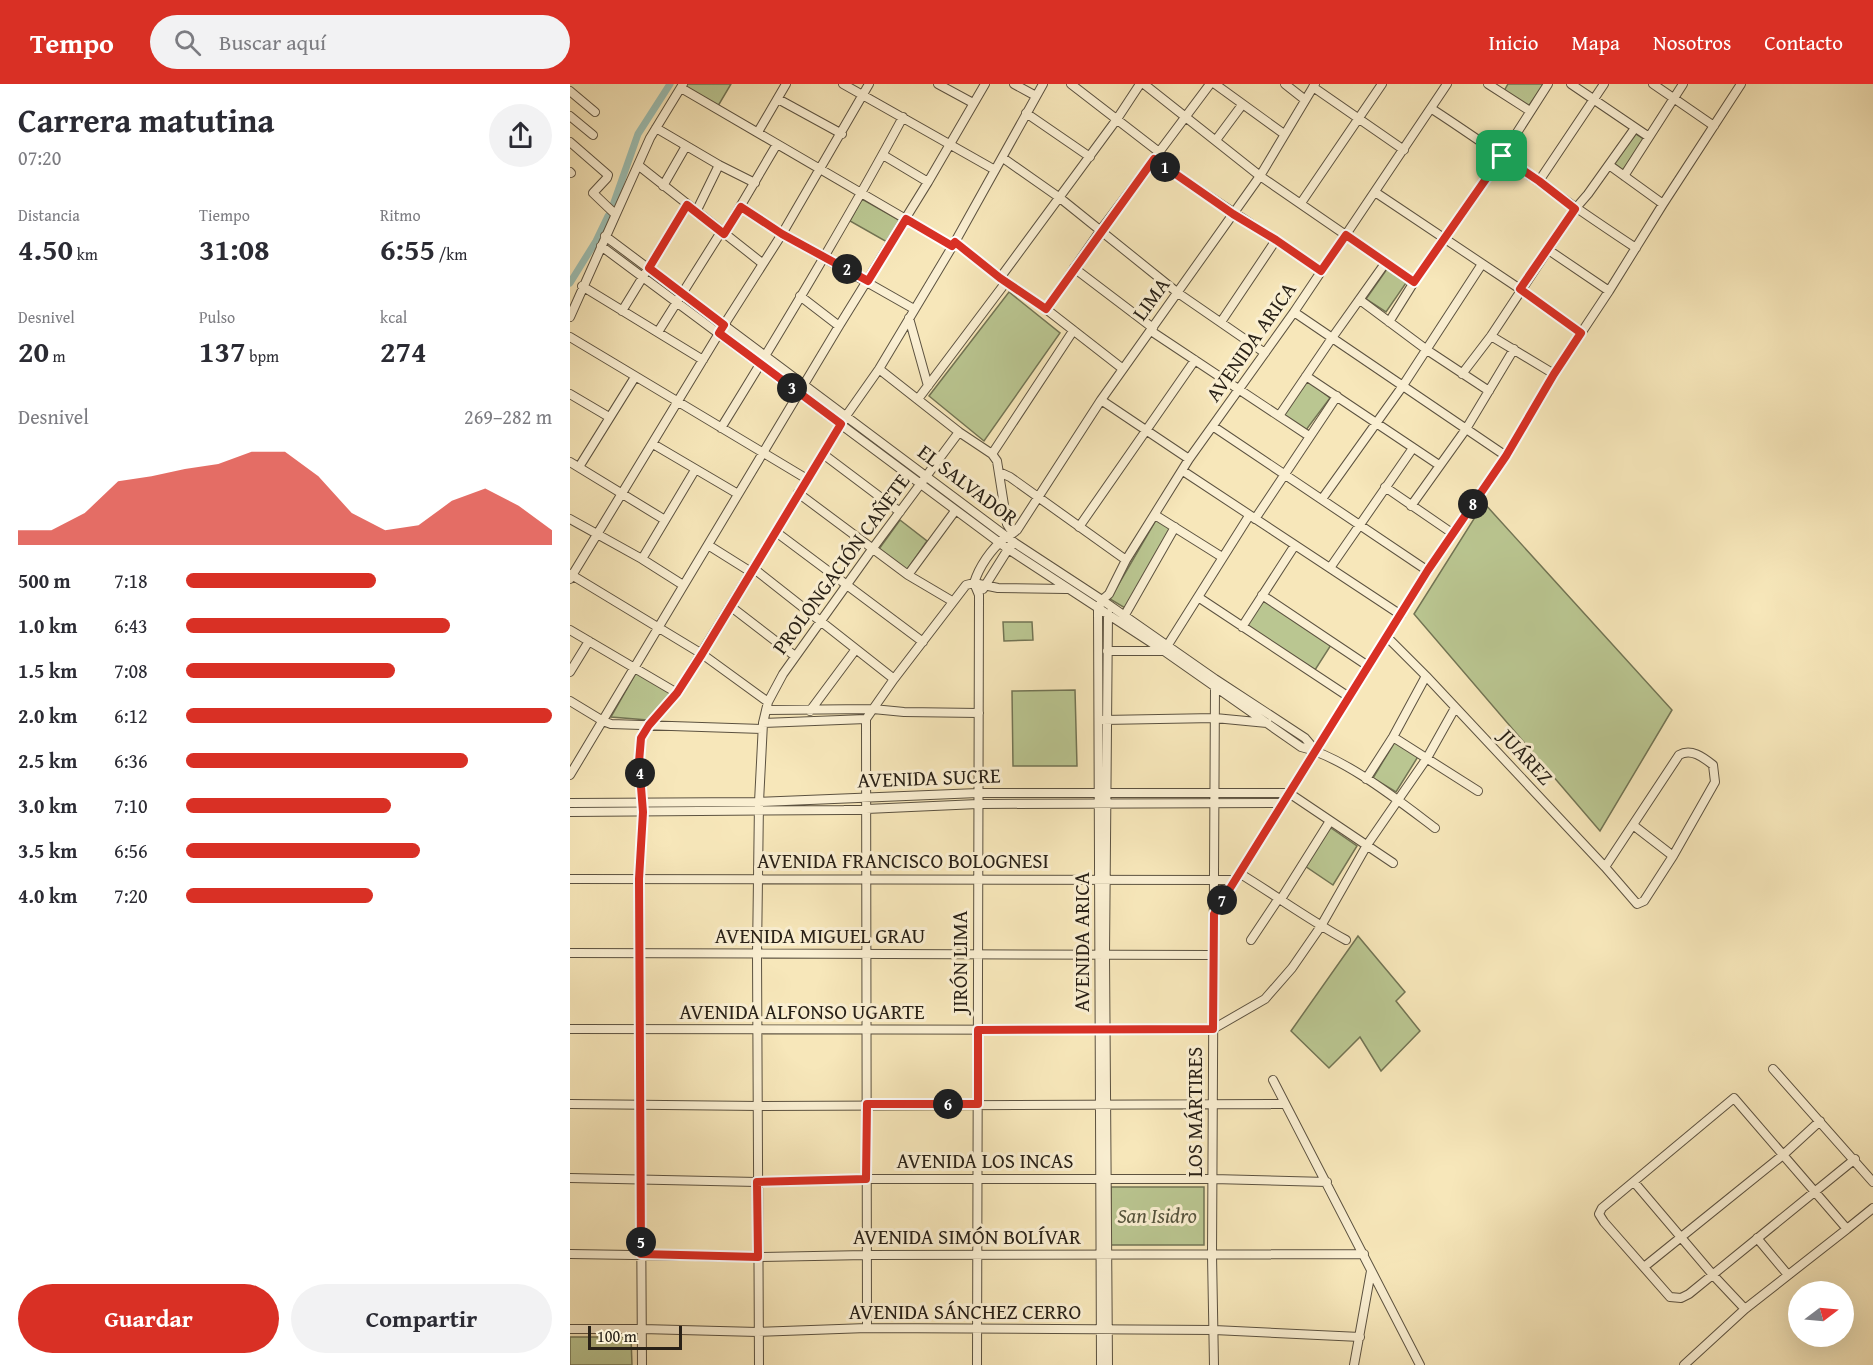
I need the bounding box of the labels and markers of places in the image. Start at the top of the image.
pin [1476,130,1527,181]
pin: 1 [1150,152,1180,182]
pin: 2 [832,254,862,284]
pin: 3 [777,373,807,403]
pin: 8 [1458,489,1488,519]
pin: 4 [625,758,655,788]
pin: 7 [1207,885,1237,915]
pin: 6 [933,1089,963,1119]
pin: 5 [626,1227,656,1257]

